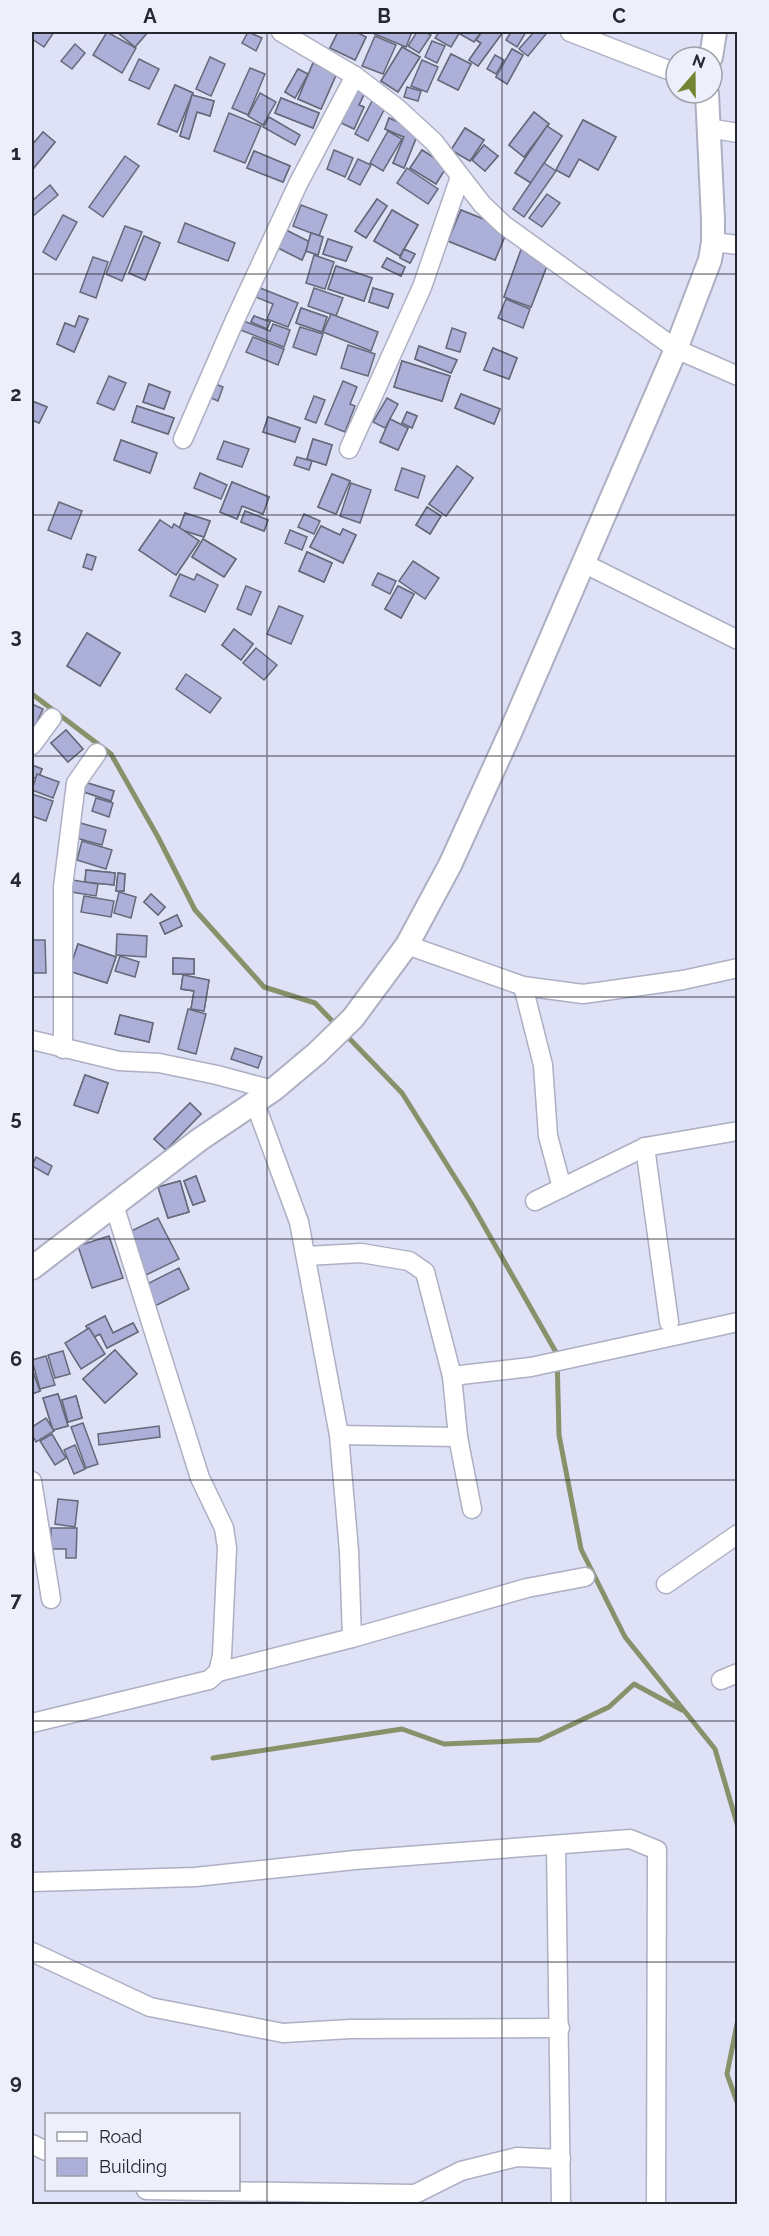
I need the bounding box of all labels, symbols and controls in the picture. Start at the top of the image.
text: A [143,4,157,28]
text: B [377,4,391,28]
text: C [612,4,626,28]
north arrow [664,45,724,105]
text: N [690,50,708,72]
text: 1 [11,141,21,165]
text: 2 [10,382,22,406]
text: 3 [10,624,22,648]
text: 4 [10,865,22,889]
text: 5 [10,1106,22,1130]
text: 6 [10,1347,22,1371]
text: 7 [10,1588,22,1612]
text: 8 [10,1829,22,1853]
text: 9 [10,2070,22,2094]
legend [45,2113,240,2191]
text: Road [99,2126,142,2147]
text: Building [99,2156,167,2177]

